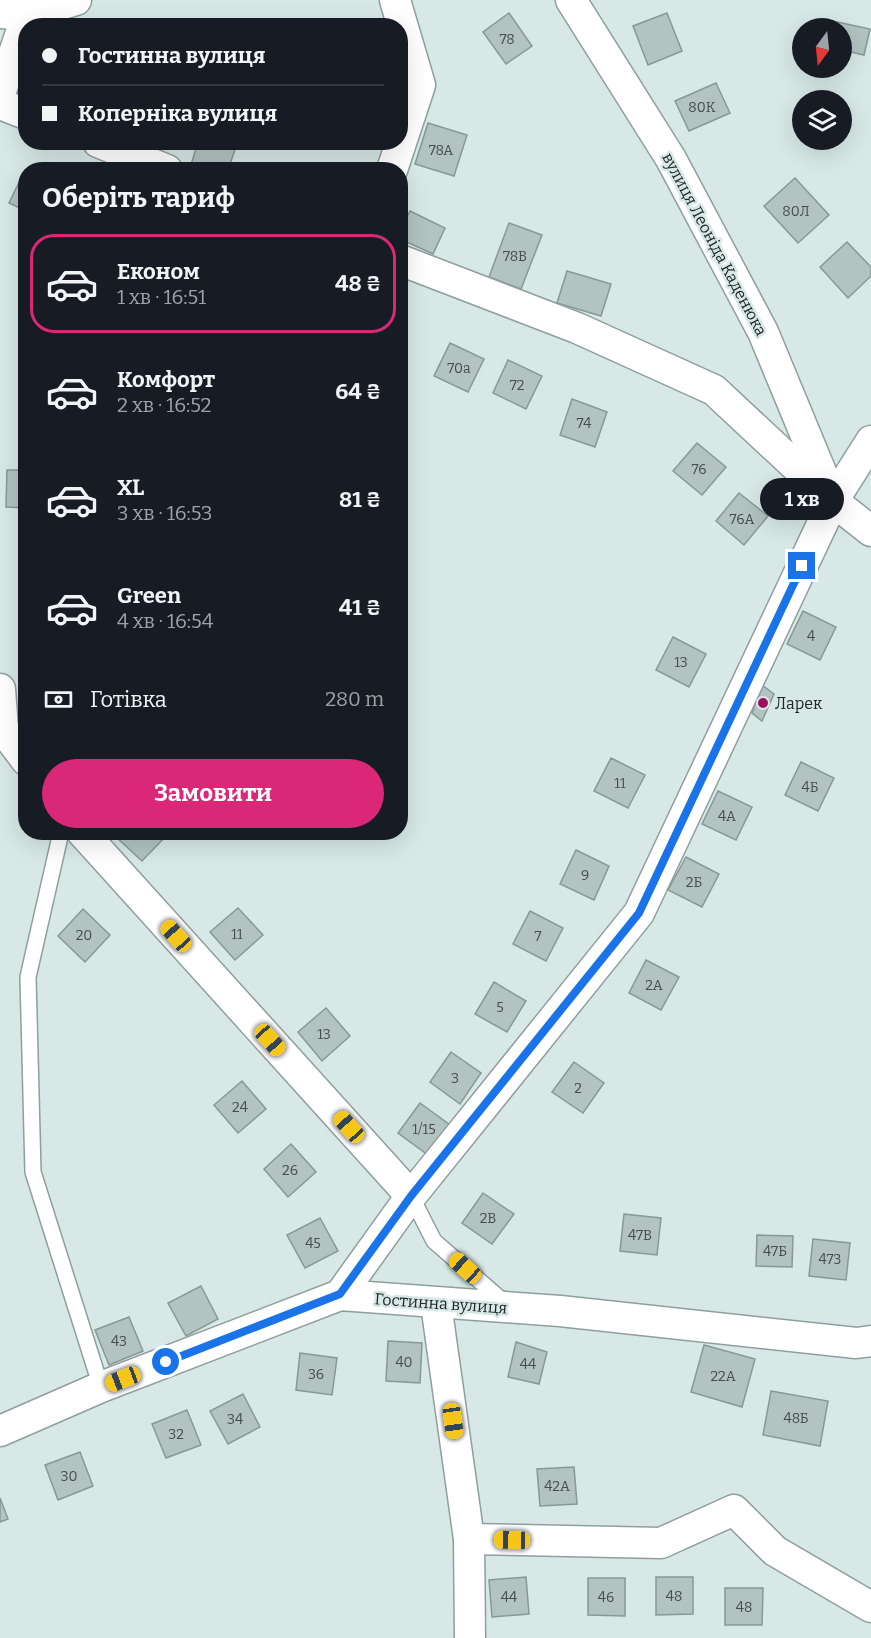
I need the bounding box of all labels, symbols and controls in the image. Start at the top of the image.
north arrow [792,18,852,78]
map controls [792,18,852,150]
house number: 78 [499,31,515,48]
text: Гостинна вулиця [78,42,266,69]
button: layers [792,90,852,150]
house number: 80К [688,99,716,116]
text: Коперніка вулиця [78,100,277,127]
house number: 78А [429,142,453,159]
street label: вулиця Леоніда Каденюка [658,149,771,339]
text: Оберіть тариф [42,182,235,214]
house number: 80Л [782,203,810,220]
house number: 78В [503,248,527,265]
icon: car [45,257,99,311]
text: Економ [117,258,200,285]
text: 48 ₴ [335,270,381,297]
text: 1 хв · 16:51 [117,285,206,309]
house number: 70а [447,360,471,377]
icon: car [45,365,99,419]
text: Комфорт [117,366,215,393]
house number: 72 [510,377,524,394]
text: 64 ₴ [335,378,381,405]
text: 2 хв · 16:52 [117,393,211,417]
house number: 74 [576,415,592,432]
house number: 76 [691,461,707,478]
icon: car [45,473,99,527]
text: XL [117,474,144,501]
callout: 1 хв [760,479,844,521]
text: 81 ₴ [339,486,381,513]
text: 1 хв [785,487,819,511]
text: 3 хв · 16:53 [117,501,212,525]
house number: 76А [730,511,755,528]
route end [788,552,815,579]
icon: car [45,581,99,635]
text: Green [117,582,181,609]
text: 41 ₴ [339,594,381,621]
text: 4 хв · 16:54 [117,609,213,633]
house number: 4 [807,628,815,645]
house number: 13 [674,654,688,671]
icon: cash [42,683,75,716]
text: Готівка [90,686,167,713]
text: 280 m [325,687,384,711]
place label: Ларек [775,694,823,713]
marker: Ларек [756,696,770,710]
button: Замовити [42,759,384,828]
house number: 11 [614,775,626,792]
house number: 4Б [802,779,818,796]
house number: 4А [718,808,736,825]
house number: 9 [581,867,589,884]
house number: 2Б [686,874,702,891]
car [157,917,195,955]
house number: 11 [231,926,243,943]
house number: 20 [76,927,92,944]
house number: 7 [534,928,542,945]
house number: 2А [645,977,663,994]
house number: 5 [496,999,504,1016]
car [251,1021,289,1059]
house number: 13 [317,1026,331,1043]
house number: 3 [451,1070,459,1087]
house number: 2 [574,1080,582,1097]
house number: 24 [232,1099,248,1116]
car [330,1108,368,1146]
house number: 1/15 [412,1121,436,1138]
house number: 26 [282,1162,298,1179]
house number: 2В [480,1210,496,1227]
house number: 47В [628,1227,652,1244]
house number: 45 [305,1235,321,1252]
house number: 47Б [763,1243,787,1260]
car [446,1249,484,1287]
house number: 47З [819,1251,841,1268]
street label: Гостинна вулиця [374,1289,508,1318]
house number: 43 [111,1333,127,1350]
route start [152,1348,179,1375]
house number: 40 [395,1354,413,1371]
house number: 44 [520,1356,536,1373]
car [103,1364,143,1394]
house number: 36 [308,1366,324,1383]
house number: 22А [710,1368,736,1385]
car [442,1402,464,1440]
house number: 48Б [784,1410,808,1427]
house number: 34 [227,1411,243,1428]
house number: 32 [168,1426,184,1443]
house number: 30 [61,1468,77,1485]
house number: 42А [544,1478,570,1495]
car [494,1531,530,1549]
house number: 48 [666,1588,682,1605]
house number: 44 [501,1589,517,1606]
house number: 46 [598,1589,614,1606]
house number: 48 [736,1599,752,1616]

